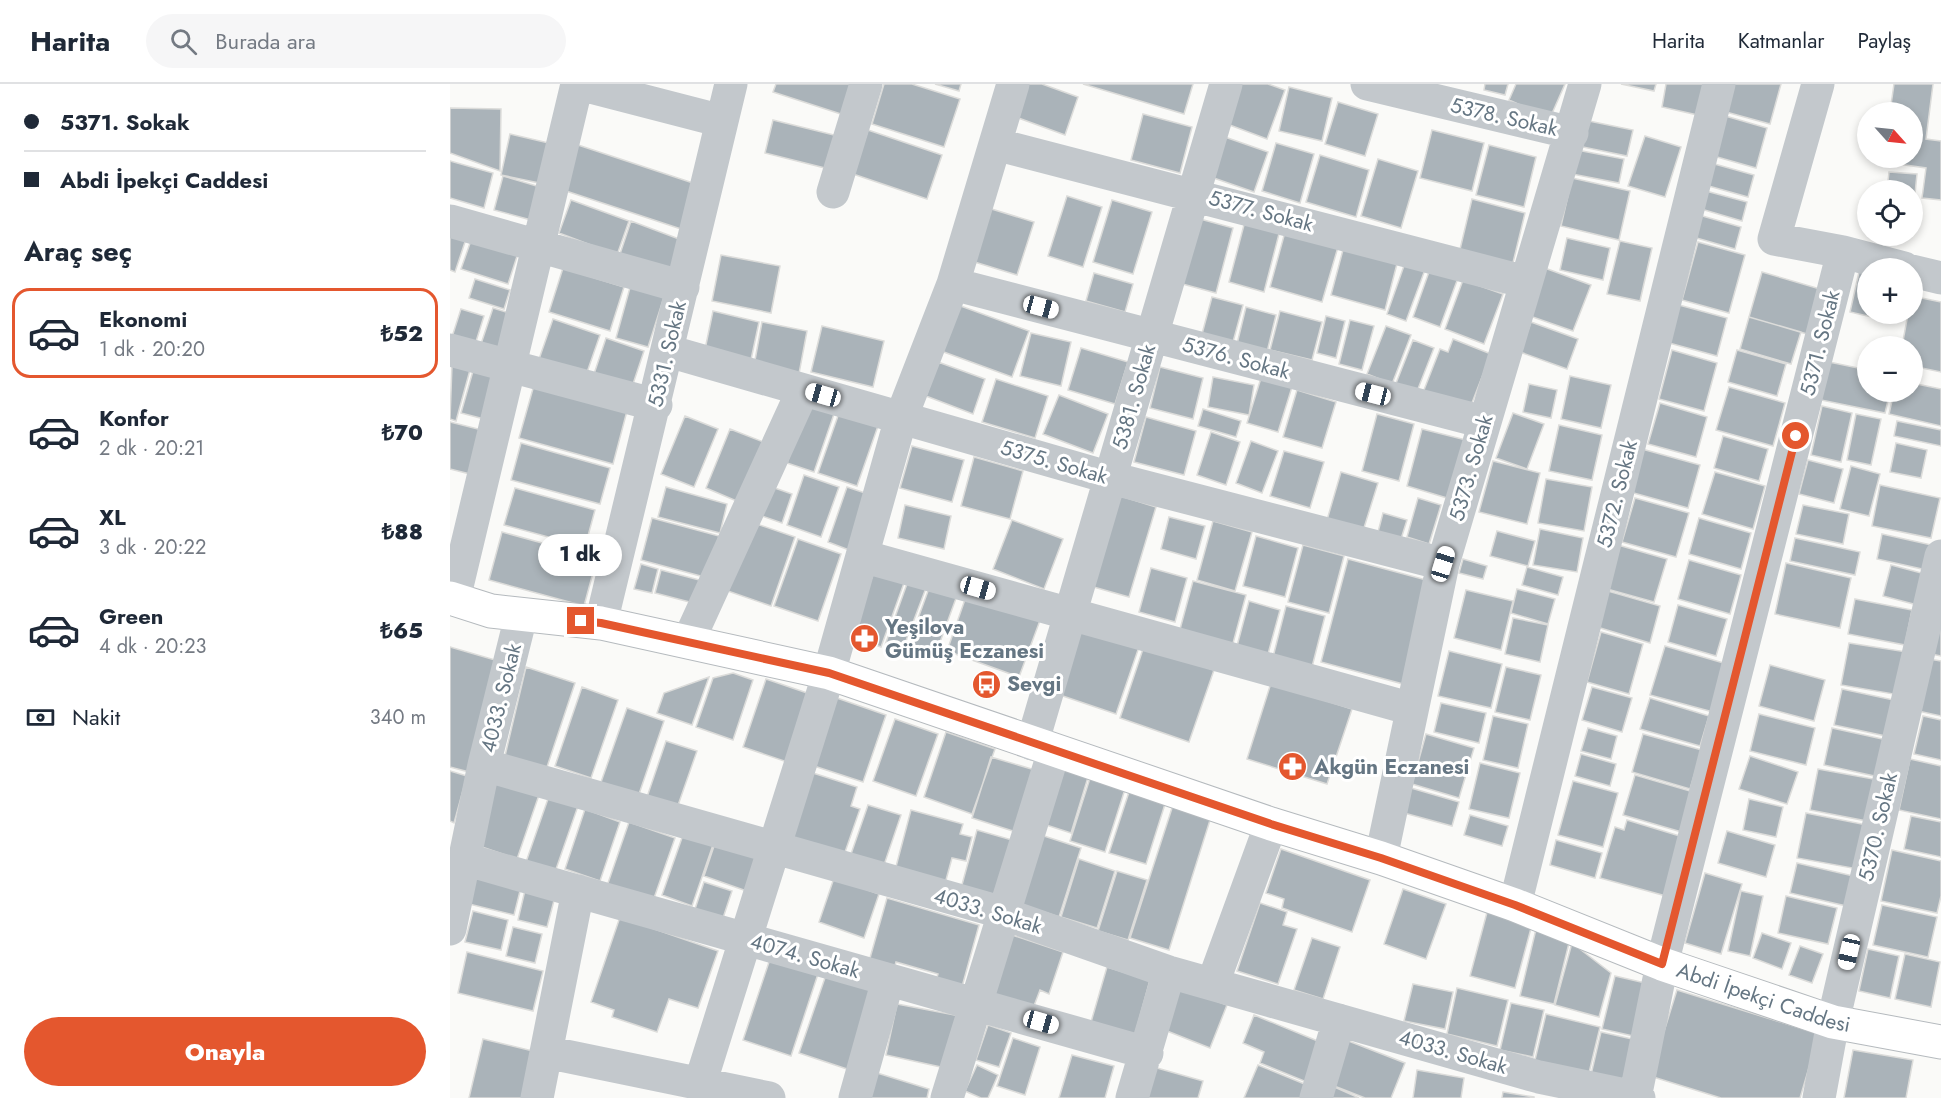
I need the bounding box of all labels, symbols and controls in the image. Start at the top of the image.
search box [146,14,566,68]
text: Harita [30,21,110,62]
icon: search [167,25,200,58]
text: Burada ara [215,25,316,57]
text: Harita [1652,26,1705,56]
text: Katmanlar [1738,26,1824,56]
text: Paylaş [1857,26,1911,56]
street label: 5378. Sokak [1447,90,1561,144]
north arrow [1857,102,1923,168]
map controls [1857,102,1923,402]
text: 5371. Sokak [60,106,190,138]
text: Abdi İpekçi Caddesi [60,164,268,196]
button: locate [1857,180,1923,246]
street label: 5377. Sokak [1205,183,1317,240]
text: Araç seç [24,232,132,271]
button: + [1857,258,1923,324]
street label: 5371. Sokak [1792,286,1848,399]
car [1021,294,1061,320]
street label: 5331. Sokak [640,297,694,410]
text: Ekonomi [99,303,187,335]
icon: car [27,306,81,360]
text: ₺52 [381,317,423,349]
street label: 5376. Sokak [1179,329,1294,387]
text: 1 dk · 20:20 [99,335,205,364]
button: − [1857,336,1923,402]
street label: 5381. Sokak [1105,340,1164,453]
car [803,381,843,409]
car [1353,381,1393,407]
text: Konfor [99,402,169,434]
icon: car [27,405,81,459]
street label: 5373. Sokak [1442,411,1501,525]
text: ₺70 [382,416,423,448]
route start [1782,422,1809,449]
street label: 5375. Sokak [997,432,1112,492]
text: 2 dk · 20:21 [99,434,204,463]
street label: 5372. Sokak [1589,436,1645,551]
text: XL [99,501,126,533]
icon: car [27,504,81,558]
text: ₺88 [382,515,423,547]
text: 3 dk · 20:22 [99,533,206,562]
callout: 1 dk [539,534,623,576]
text: 1 dk [559,540,601,569]
car [1429,544,1457,584]
car [958,574,998,602]
text: Green [99,600,163,632]
icon: car [27,603,81,657]
route end [567,607,594,634]
place label: Yeşilova Gümüş Eczanesi [884,612,1044,666]
text: ₺65 [380,614,423,646]
pharmacy icon: Yeşilova Gümüş Eczanesi [848,623,880,655]
text: 4 dk · 20:23 [99,632,207,661]
street label: 4033. Sokak [473,639,529,756]
bus stop icon: Sevgi [970,668,1002,700]
place label: Sevgi [1007,669,1061,699]
icon: cash [24,701,57,734]
text: Nakit [72,701,120,733]
text: 340 m [370,703,426,732]
pharmacy icon: Akgün Eczanesi [1277,751,1309,783]
place label: Akgün Eczanesi [1313,752,1469,782]
street label: 5370. Sokak [1851,769,1905,884]
street label: 4033. Sokak [930,880,1046,942]
street label: 4074. Sokak [747,926,864,986]
car [1836,932,1862,972]
street label: Abdi İpekçi Caddesi [1673,955,1853,1040]
car [1021,1008,1061,1036]
button: Onayla [24,1017,426,1086]
street label: 4033. Sokak [1395,1022,1512,1082]

